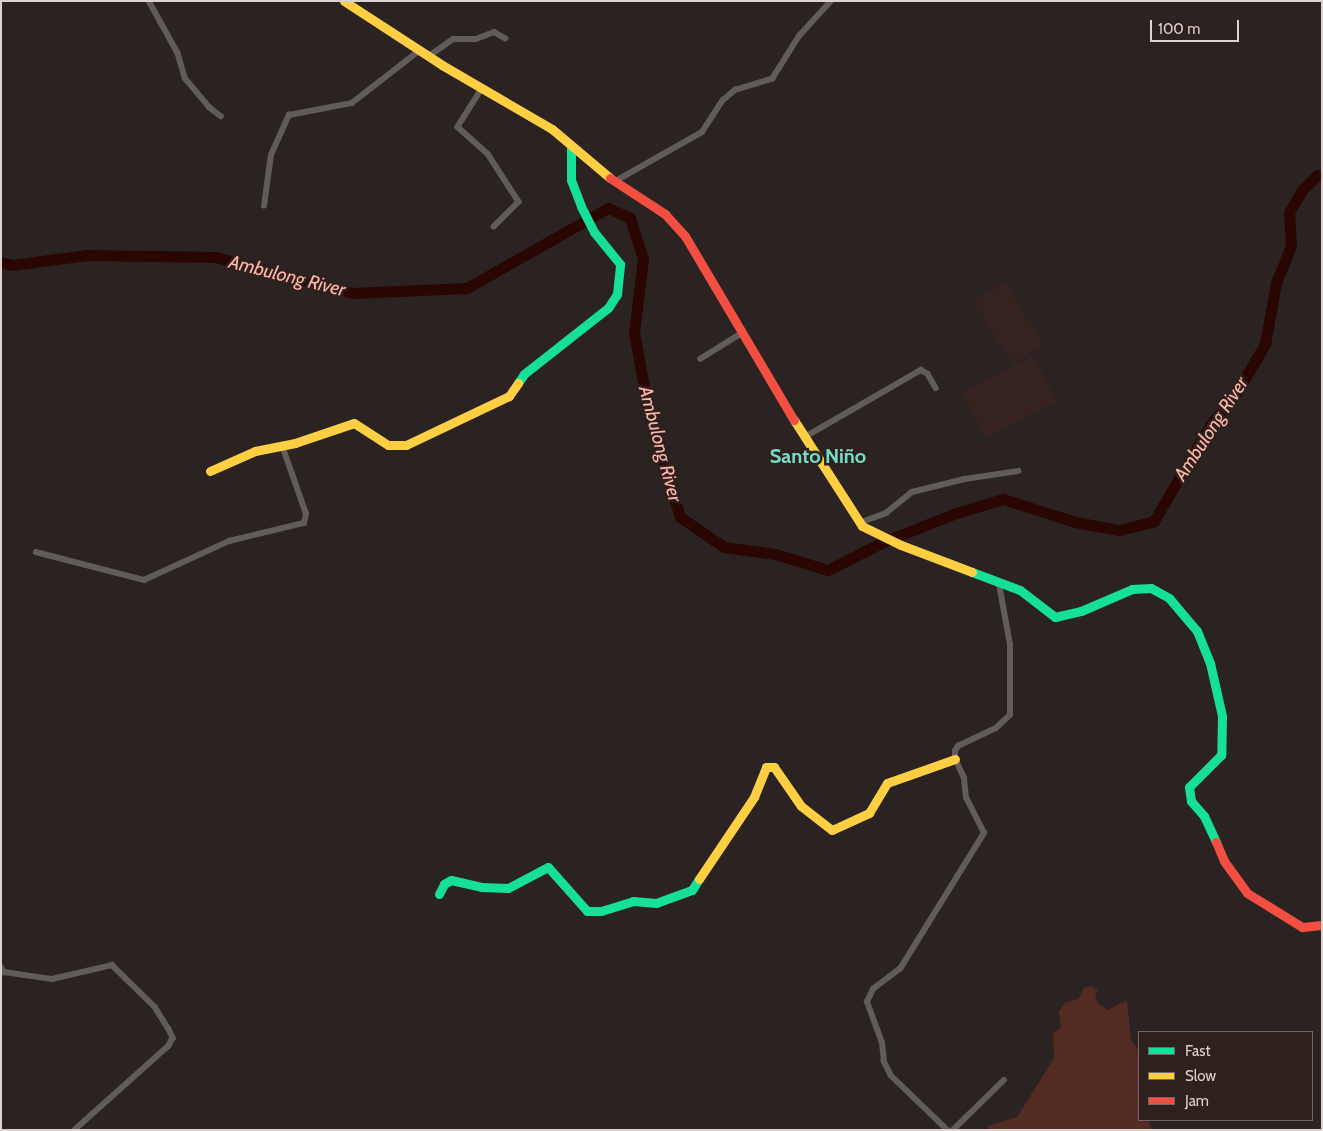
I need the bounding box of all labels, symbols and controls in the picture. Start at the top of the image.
scale bar [1153,10,1242,42]
text: 100 m [1158,20,1200,38]
water label: Ambulong River [226,251,348,301]
water label: Ambulong River [1169,373,1253,485]
water label: Ambulong River [634,383,686,505]
district label: Santo Niño [770,444,866,468]
legend [1138,1031,1313,1121]
text: Fast [1185,1042,1210,1060]
text: Slow [1185,1067,1216,1085]
text: Jam [1185,1092,1209,1110]

